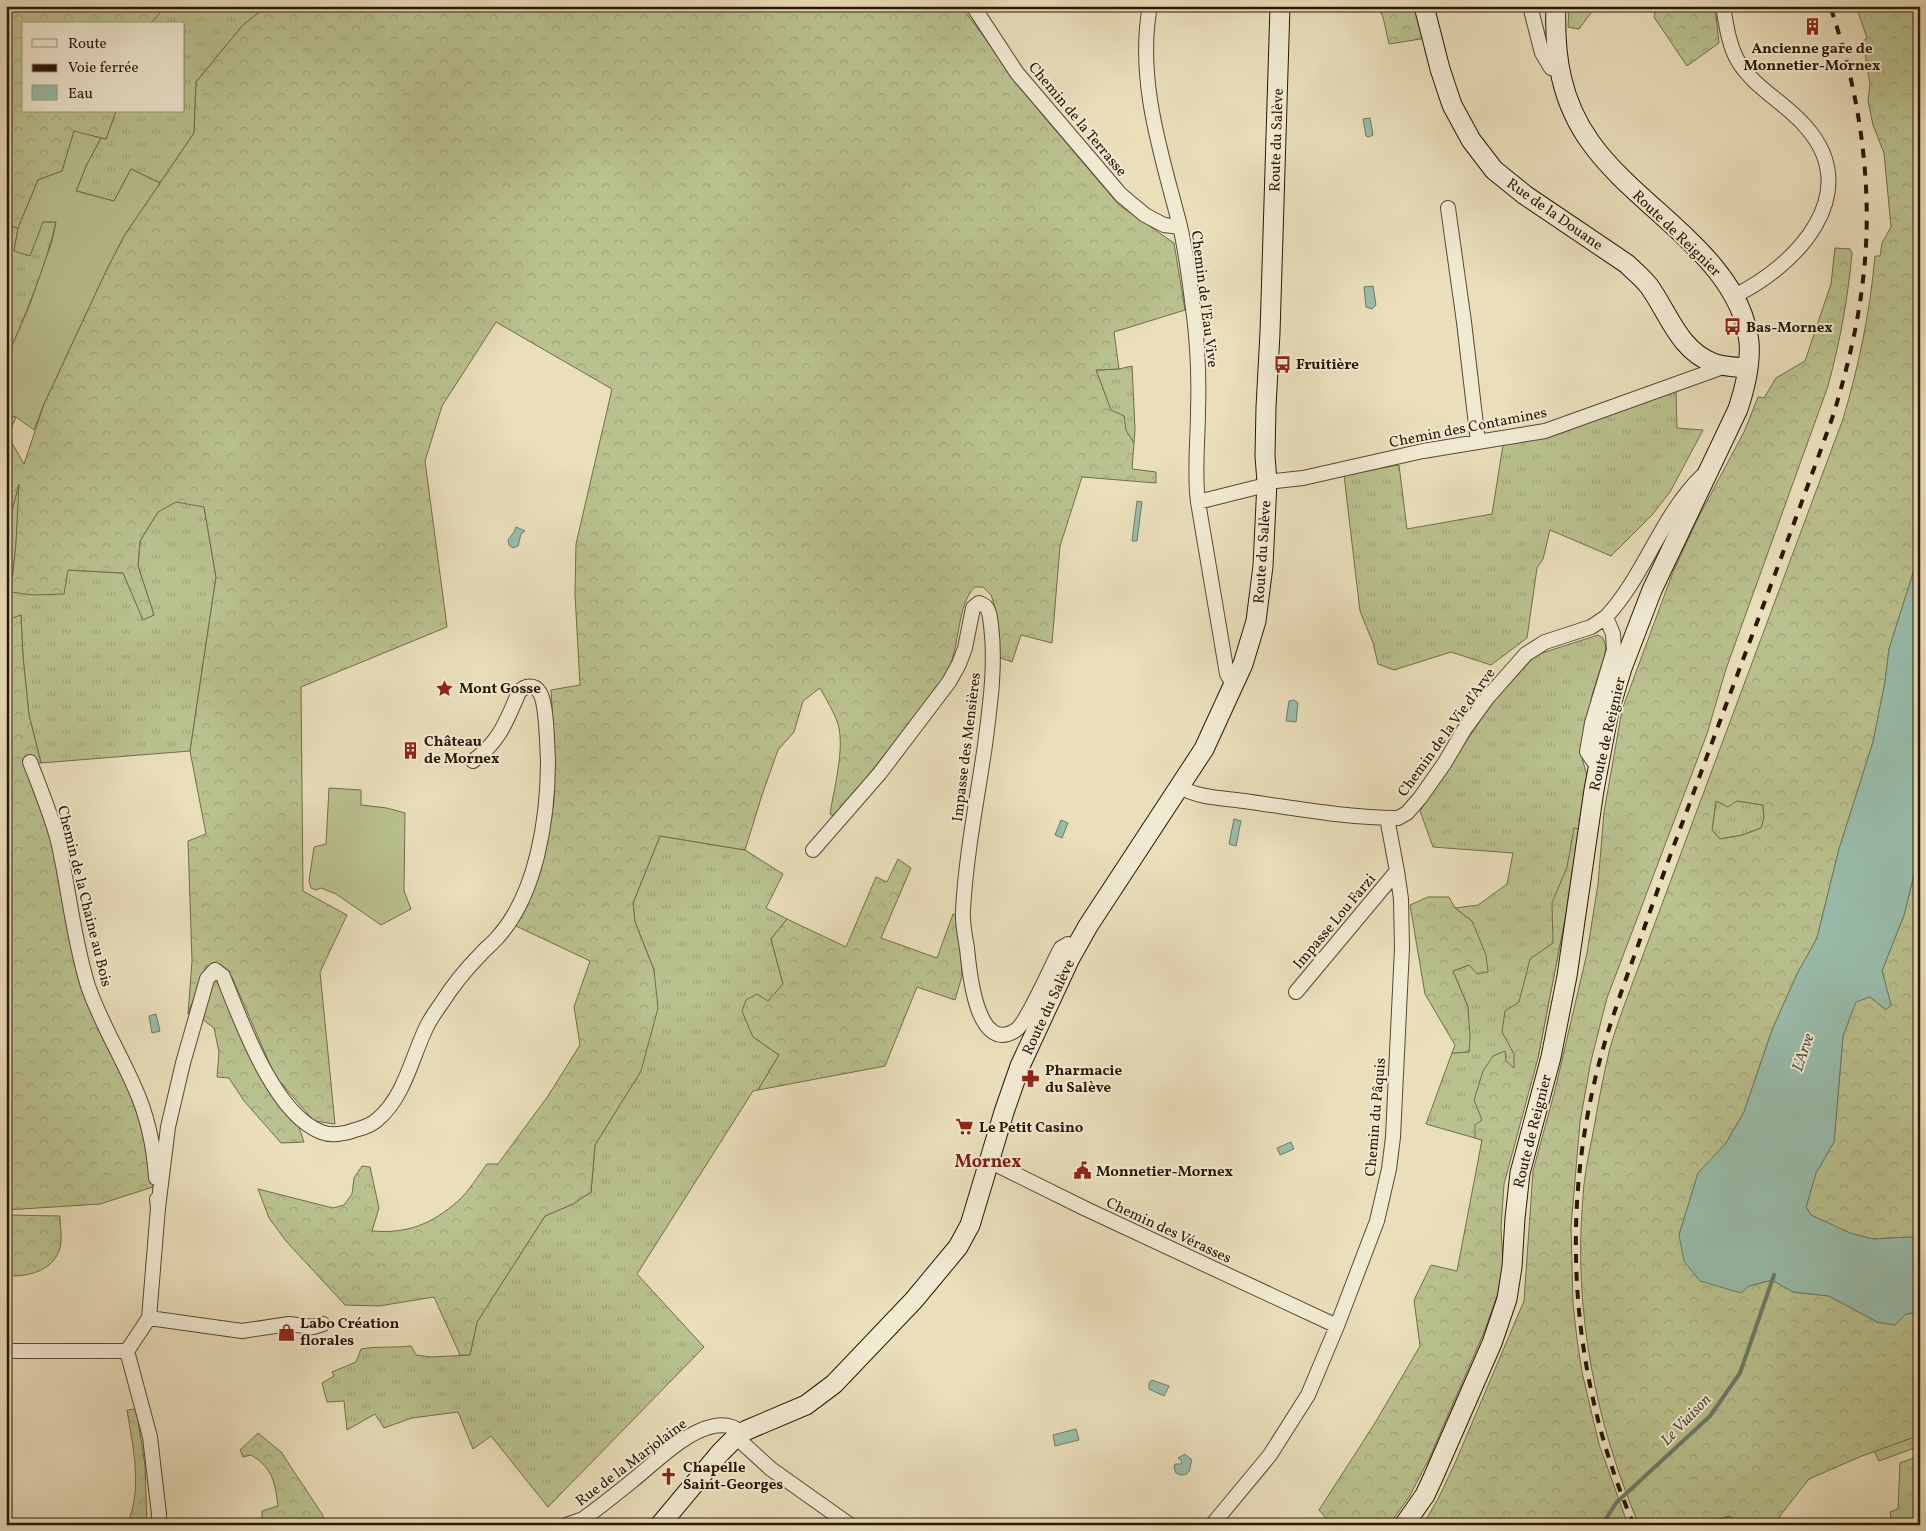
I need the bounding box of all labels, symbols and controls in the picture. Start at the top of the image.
building icon: Ancienne gare de Monnetier-Mornex [1802,17,1822,37]
legend [22,22,185,112]
text: Route [68,34,107,55]
place label: Ancienne gare de Monnetier-Mornex [1743,39,1881,77]
text: Voie ferrée [68,58,139,79]
street label: Chemin de la Terrasse [1023,58,1131,182]
text: Eau [68,84,93,105]
street label: Route du Salève [1265,88,1290,192]
street label: Rue de la Douane [1502,174,1607,256]
street label: Route de Reignier [1627,186,1725,282]
street label: Chemin de l'Eau Vive [1185,229,1222,369]
bus stop icon: Bas-Mornex [1722,317,1742,337]
place label: Bas-Mornex [1746,318,1833,339]
bus stop icon: Fruitière [1272,354,1292,374]
place label: Fruitière [1296,355,1359,376]
street label: Chemin des Contamines [1388,403,1549,454]
street label: Route du Salève [1249,500,1278,605]
street label: Chemin de la Vie d'Arve [1393,664,1501,802]
street label: Impasse des Mensières [948,671,987,823]
street label: Route de Reignier [1585,675,1632,793]
place icon: Mont Gosse [435,678,455,698]
place label: Mont Gosse [459,679,541,700]
place label: Château de Mornex [424,732,500,770]
building icon: Château de Mornex [400,740,420,760]
street label: Chemin de la Chaine au Bois [51,804,116,989]
street label: Impasse Lou Farzi [1289,870,1381,974]
street label: Route du Salève [1018,956,1081,1059]
water label: L'Arve [1787,1031,1821,1075]
street label: Chemin du Pâquis [1361,1057,1392,1177]
place label: Pharmacie du Salève [1045,1061,1122,1099]
pharmacy icon: Pharmacie du Salève [1021,1069,1041,1089]
street label: Route de Reignier [1509,1072,1558,1190]
supermarket icon: Le Petit Casino [955,1117,975,1137]
place label: Le Petit Casino [979,1118,1084,1139]
district label: Mornex [955,1150,1021,1175]
public building icon: Monnetier-Mornex [1072,1161,1092,1181]
place label: Monnetier-Mornex [1096,1162,1234,1183]
street label: Chemin des Vérasses [1102,1193,1235,1270]
place label: Labo Création florales [300,1314,399,1352]
shop icon: Labo Création florales [276,1322,296,1342]
water label: Le Viaison [1656,1390,1717,1451]
street label: Rue de la Marjolaine [572,1414,692,1512]
place label: Chapelle Saint-Georges [683,1458,783,1496]
church icon: Chapelle Saint-Georges [659,1466,679,1486]

